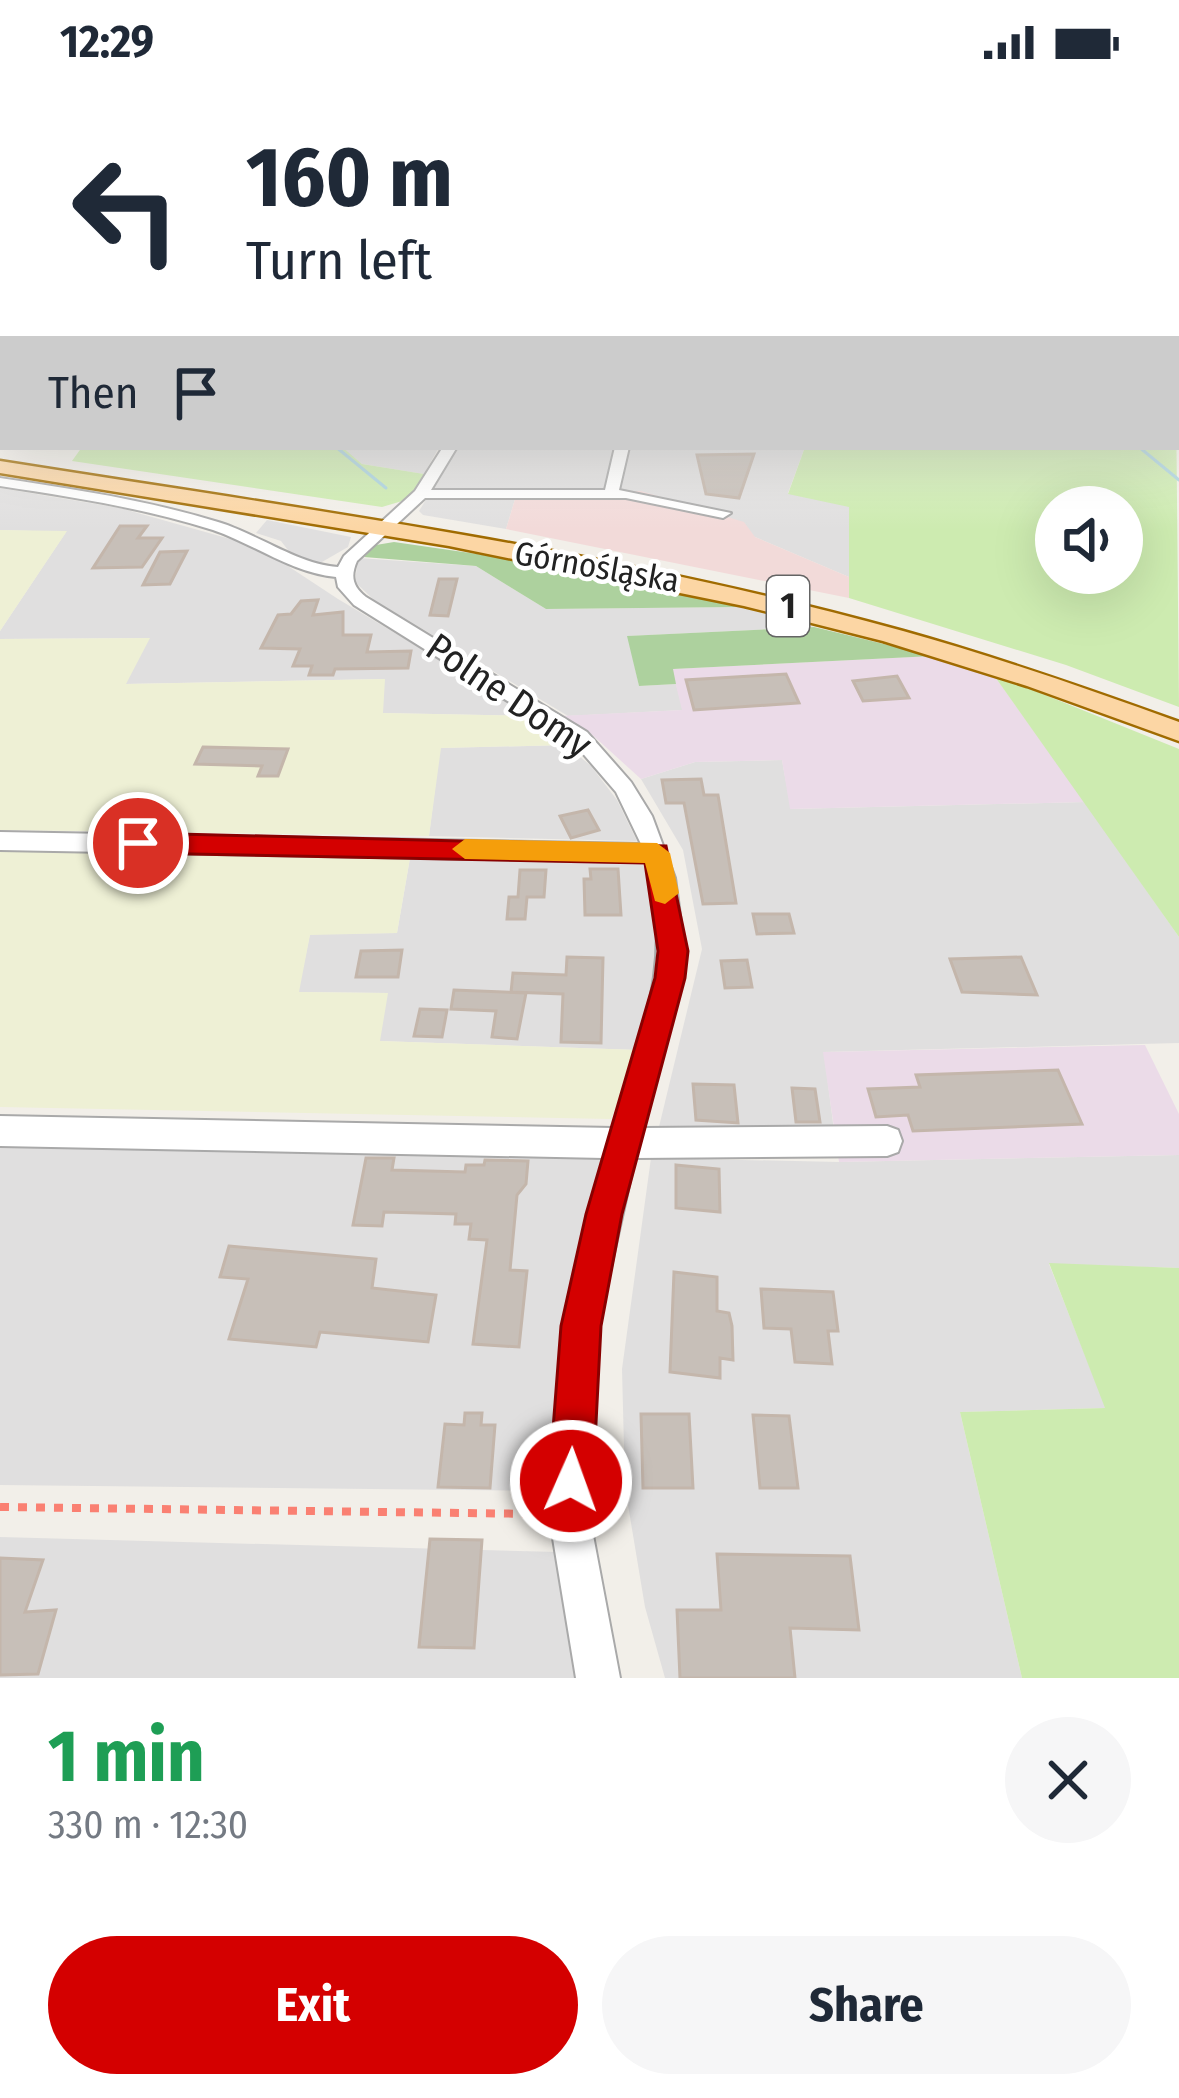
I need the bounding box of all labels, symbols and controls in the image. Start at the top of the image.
text: 12:29 [60,15,154,69]
text: 160 m [246,127,453,228]
icon: left [48,132,204,288]
text: Turn left [246,229,432,293]
icon: arrive [163,360,229,426]
text: Then [48,366,139,420]
map controls [1035,486,1143,594]
button: sound [1035,486,1143,594]
street label: Górnośląska [512,533,682,601]
road number: 1 [767,576,809,636]
street label: Polne Domy [418,624,601,768]
pin [87,792,189,894]
icon: arrive [105,810,171,876]
position arrow [508,1418,634,1544]
text: 1 min [48,1714,205,1800]
button: close [1005,1717,1131,1843]
text: 330 m · 12:30 [48,1802,248,1848]
button: Exit [48,1936,578,2074]
button: Share [602,1936,1131,2074]

